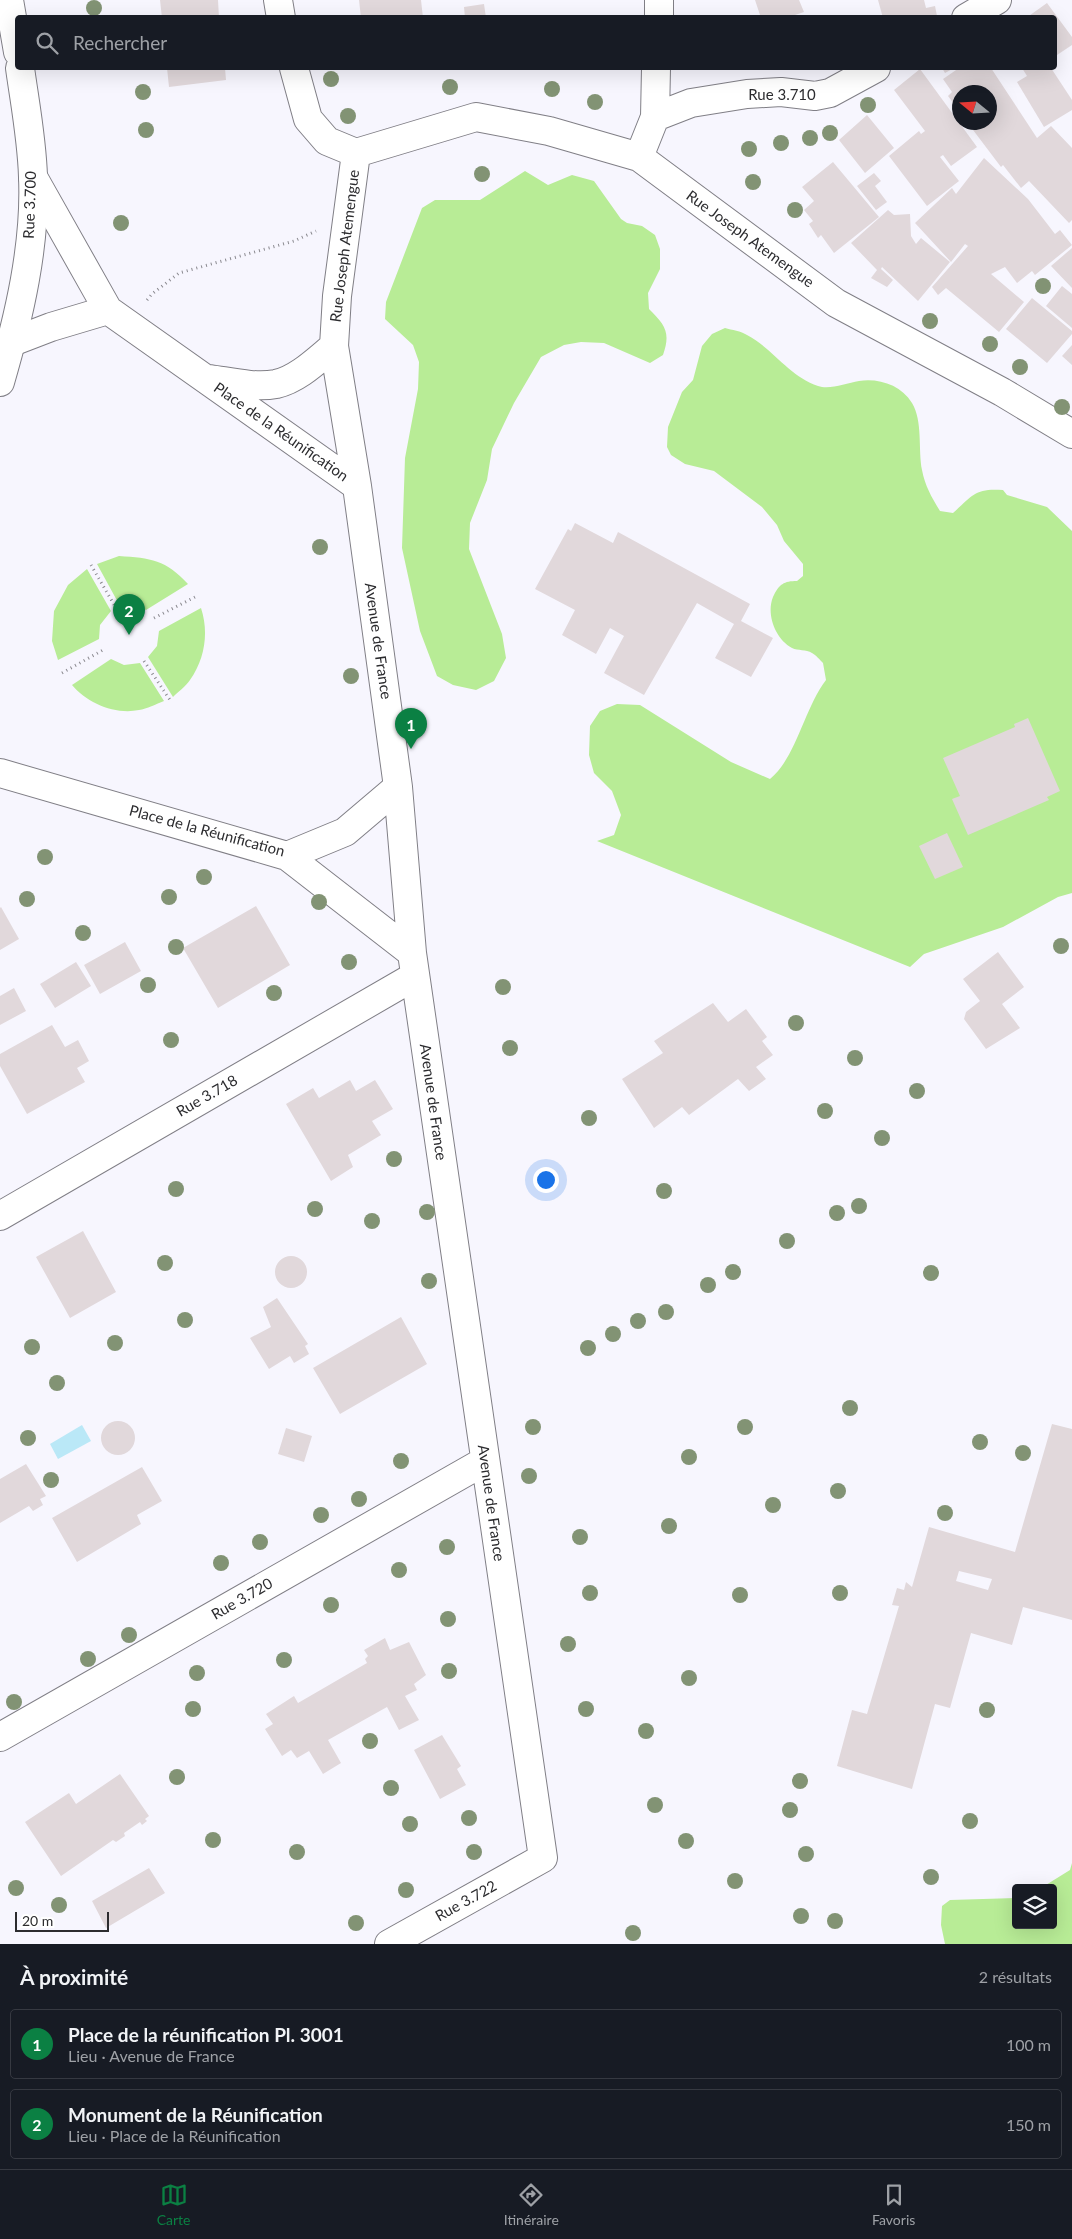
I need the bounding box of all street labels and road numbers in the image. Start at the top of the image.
street label: Rue 3.710 [748,85,816,103]
street label: Rue Joseph Atemengue [326,169,362,323]
street label: Rue 3.700 [19,171,39,239]
street label: Rue Joseph Atemengue [683,186,818,291]
street label: Place de la Réunification [211,378,352,484]
street label: Avenue de France [362,581,396,700]
street label: Place de la Réunification [128,801,287,859]
street label: Avenue de France [417,1042,451,1161]
street label: Rue 3.718 [173,1070,240,1120]
street label: Avenue de France [475,1443,509,1562]
street label: Rue 3.720 [208,1573,276,1623]
street label: Rue 3.722 [432,1876,499,1924]

